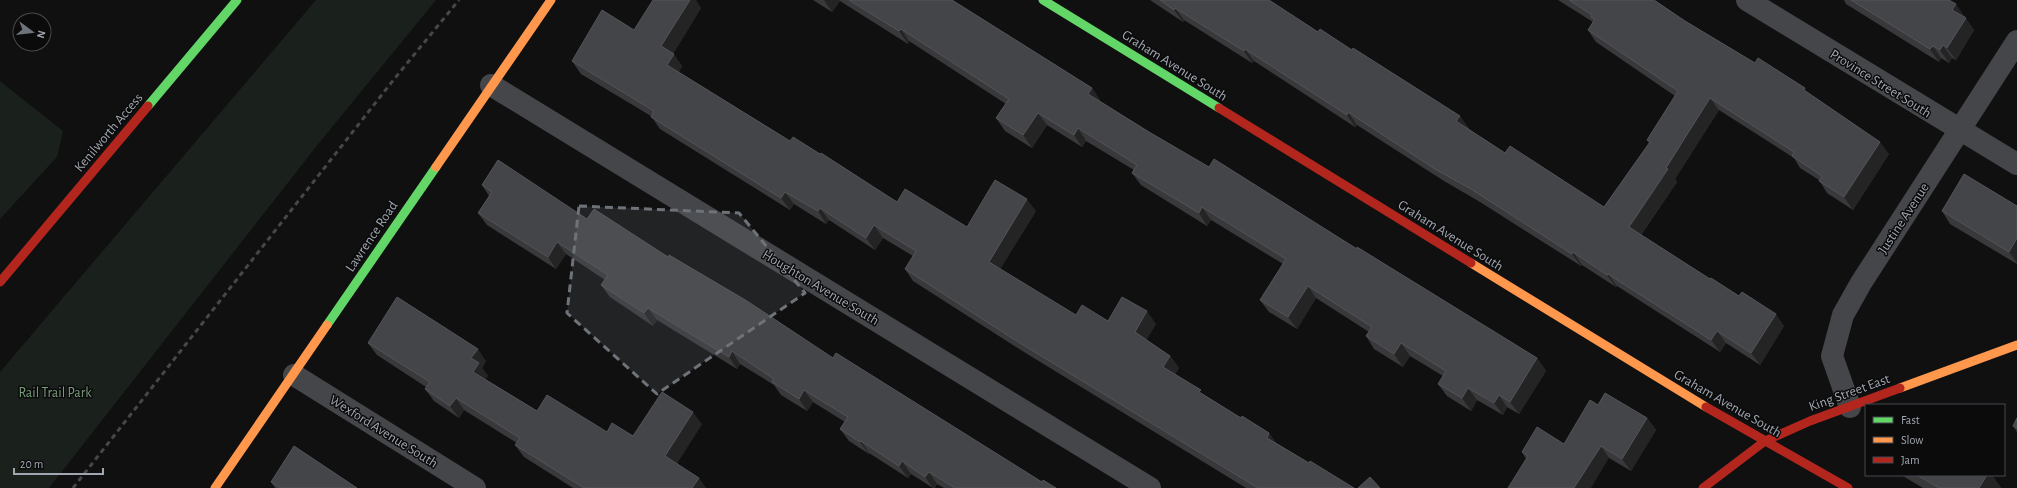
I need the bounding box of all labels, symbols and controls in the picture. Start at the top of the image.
north arrow [12,12,52,52]
street label: Graham Avenue South [1119,28,1230,104]
text: N [35,29,47,40]
street label: Province Street South [1827,47,1933,121]
street label: Kenilworth Access [72,91,146,175]
street label: Justine Avenue [1876,181,1932,256]
street label: Graham Avenue South [1395,198,1506,274]
street label: Lawrence Road [343,199,400,274]
street label: Houghton Avenue South [760,248,881,328]
street label: Graham Avenue South [1671,367,1784,440]
street label: King Street East [1807,372,1892,414]
park label: Rail Trail Park [18,386,92,400]
street label: Wexford Avenue South [327,393,440,471]
legend [1865,404,2005,476]
text: Fast [1901,414,1920,426]
text: Slow [1901,434,1923,446]
scale bar [14,450,103,476]
text: Jam [1901,454,1920,466]
text: 20 m [20,458,43,470]

